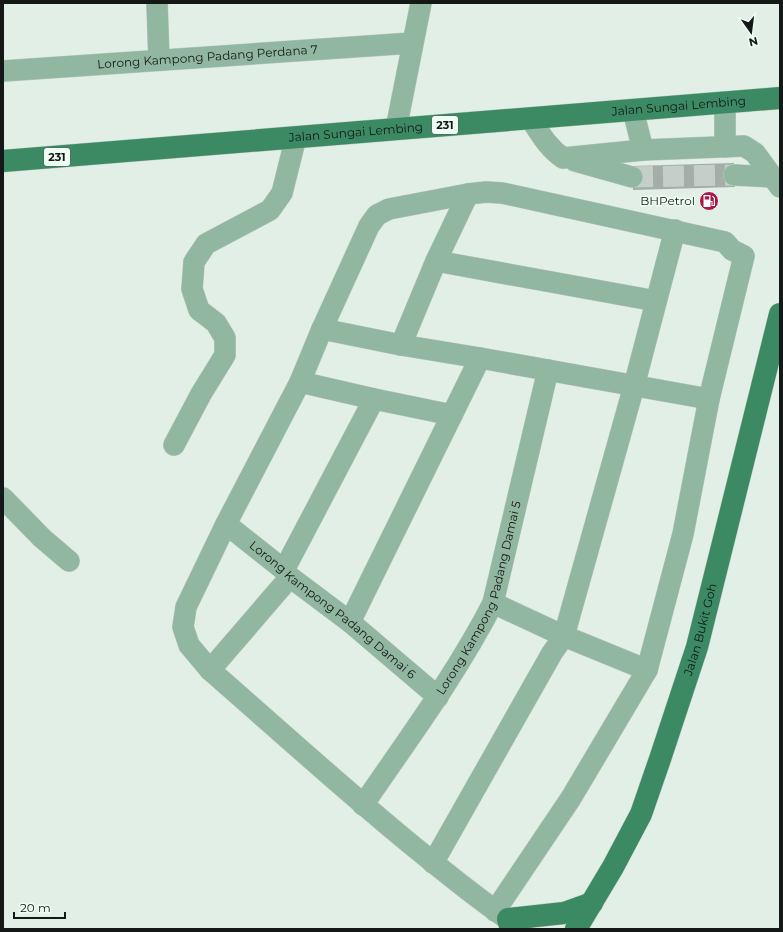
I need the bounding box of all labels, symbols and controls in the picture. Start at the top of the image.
north arrow [731,12,771,52]
text: N [747,34,759,50]
street label: Lorong Kampong Padang Perdana 7 [97,41,318,72]
street label: Jalan Sungai Lembing [610,93,746,119]
road number: 231 [432,116,458,134]
street label: Jalan Sungai Lembing [287,119,424,145]
road number: 231 [44,148,70,166]
fuel station icon: BHPetrol [698,190,720,212]
place label: BHPetrol [640,193,695,208]
street label: Lorong Kampong Padang Damai 5 [433,499,524,697]
street label: Lorong Kampong Padang Damai 6 [247,537,419,682]
street label: Jalan Bukit Goh [680,582,720,678]
scale bar [14,894,65,920]
text: 20 m [20,900,51,915]

